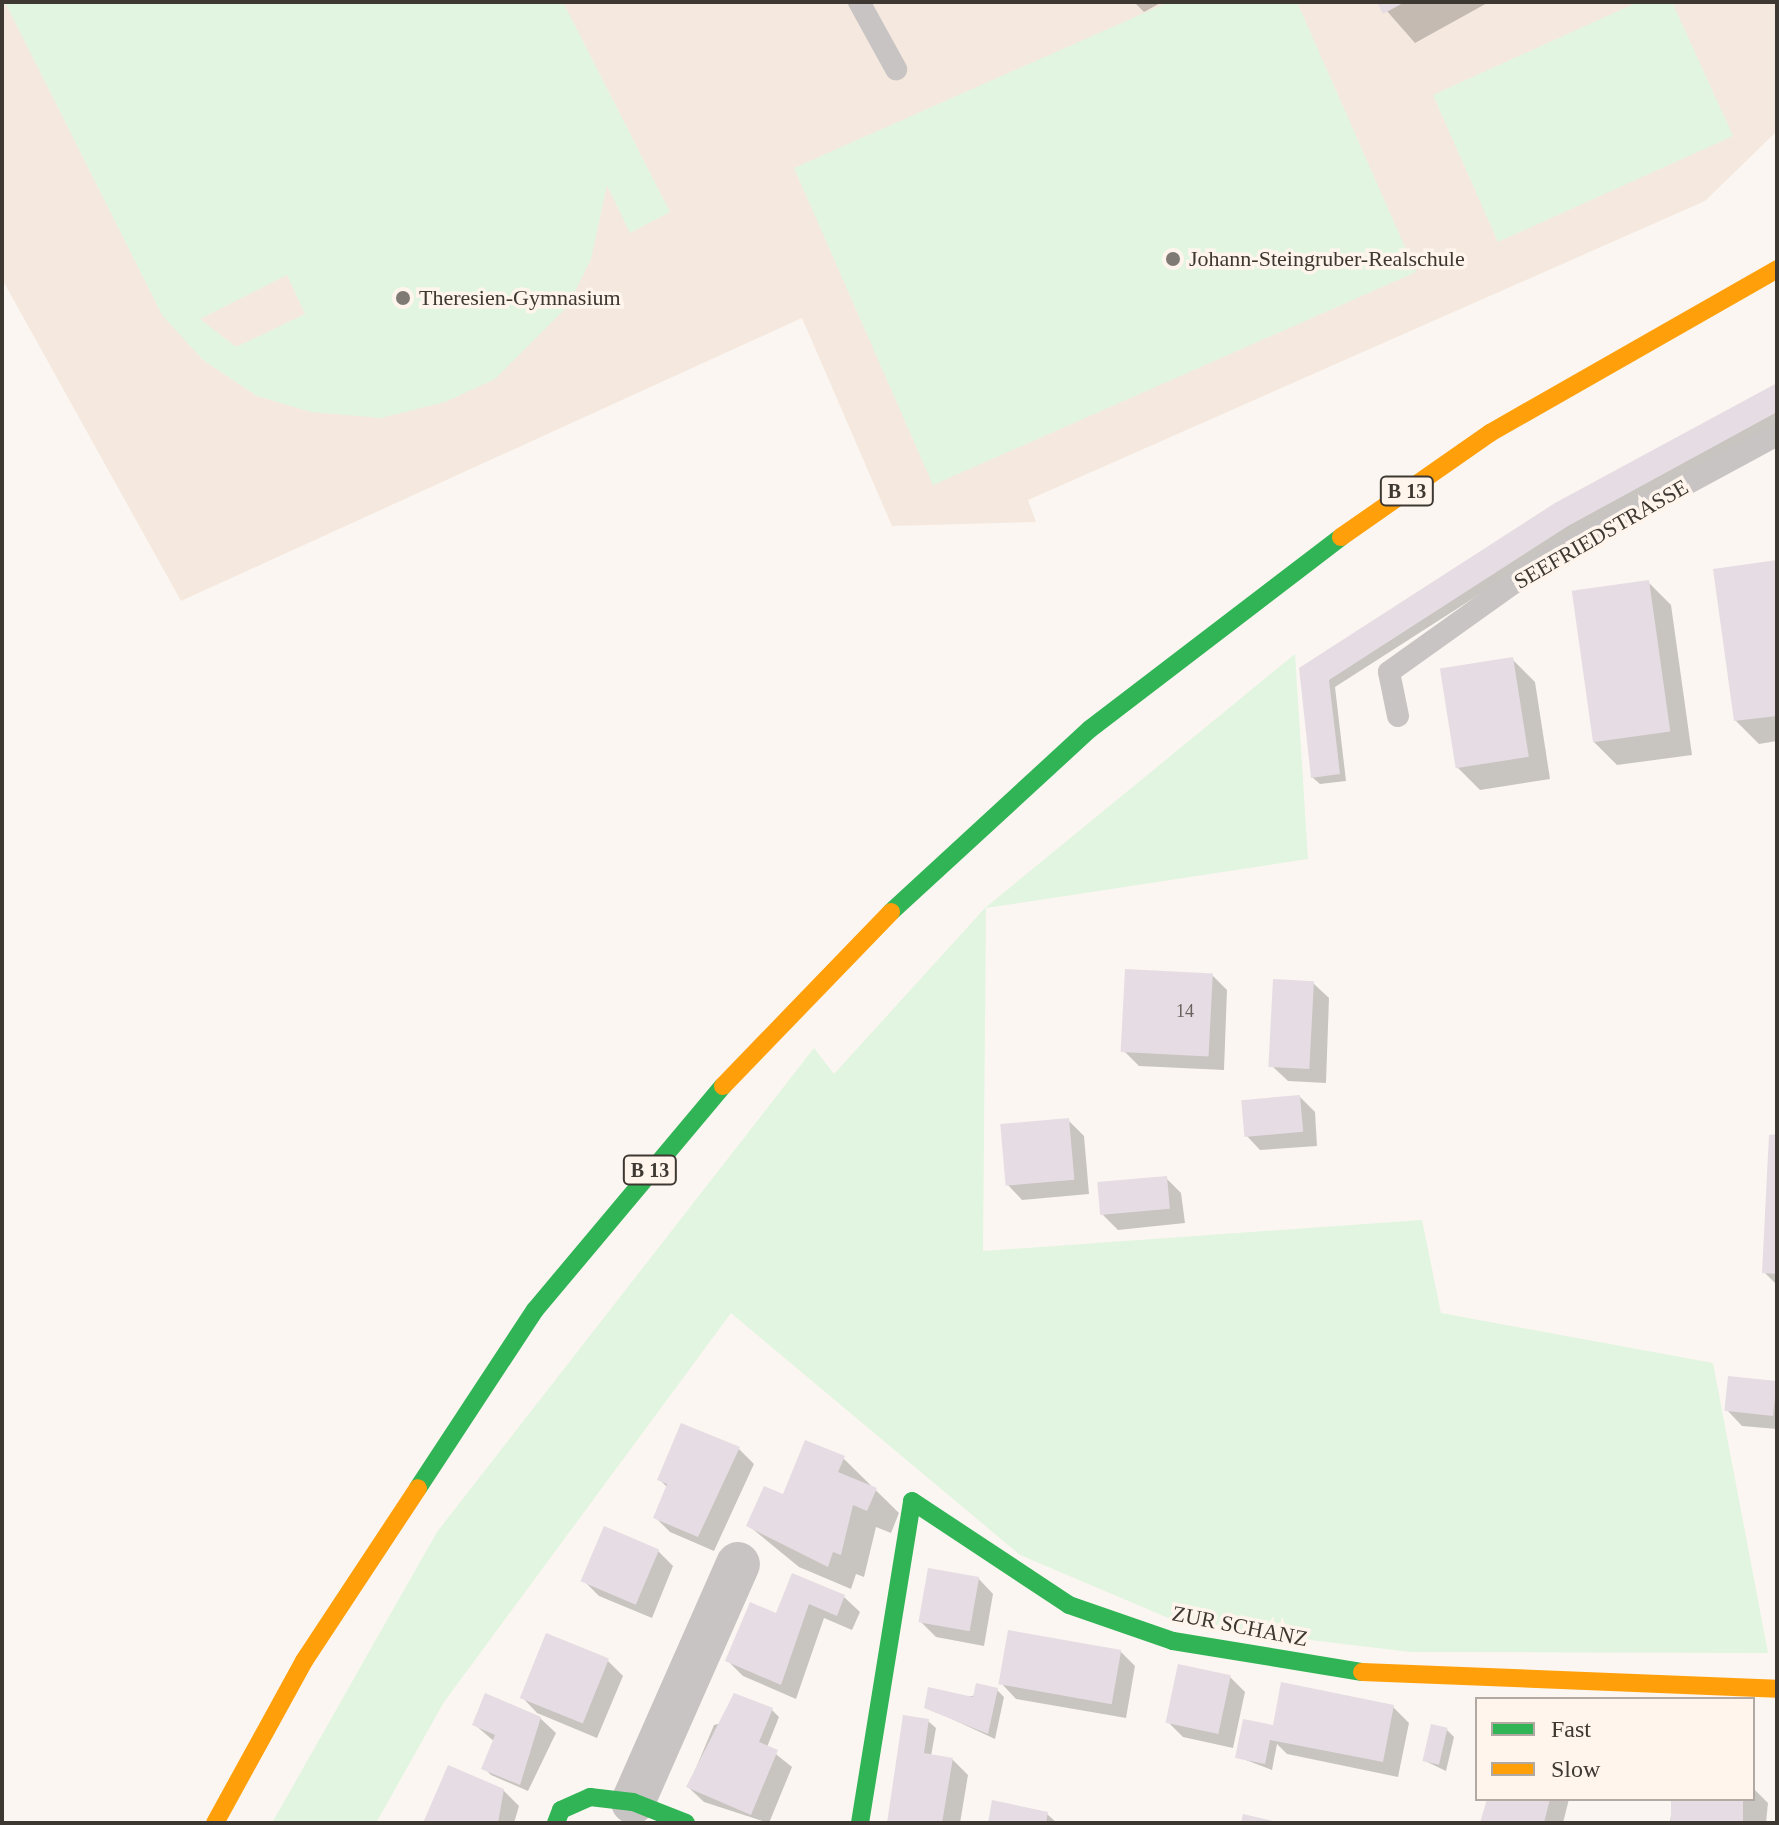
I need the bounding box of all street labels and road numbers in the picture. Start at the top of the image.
street label: SEEFRIEDSTRASSE [1509,473,1693,595]
road number: B 13 [1379,475,1435,507]
road number: B 13 [622,1154,678,1186]
street label: ZUR SCHANZ [1170,1600,1310,1652]

